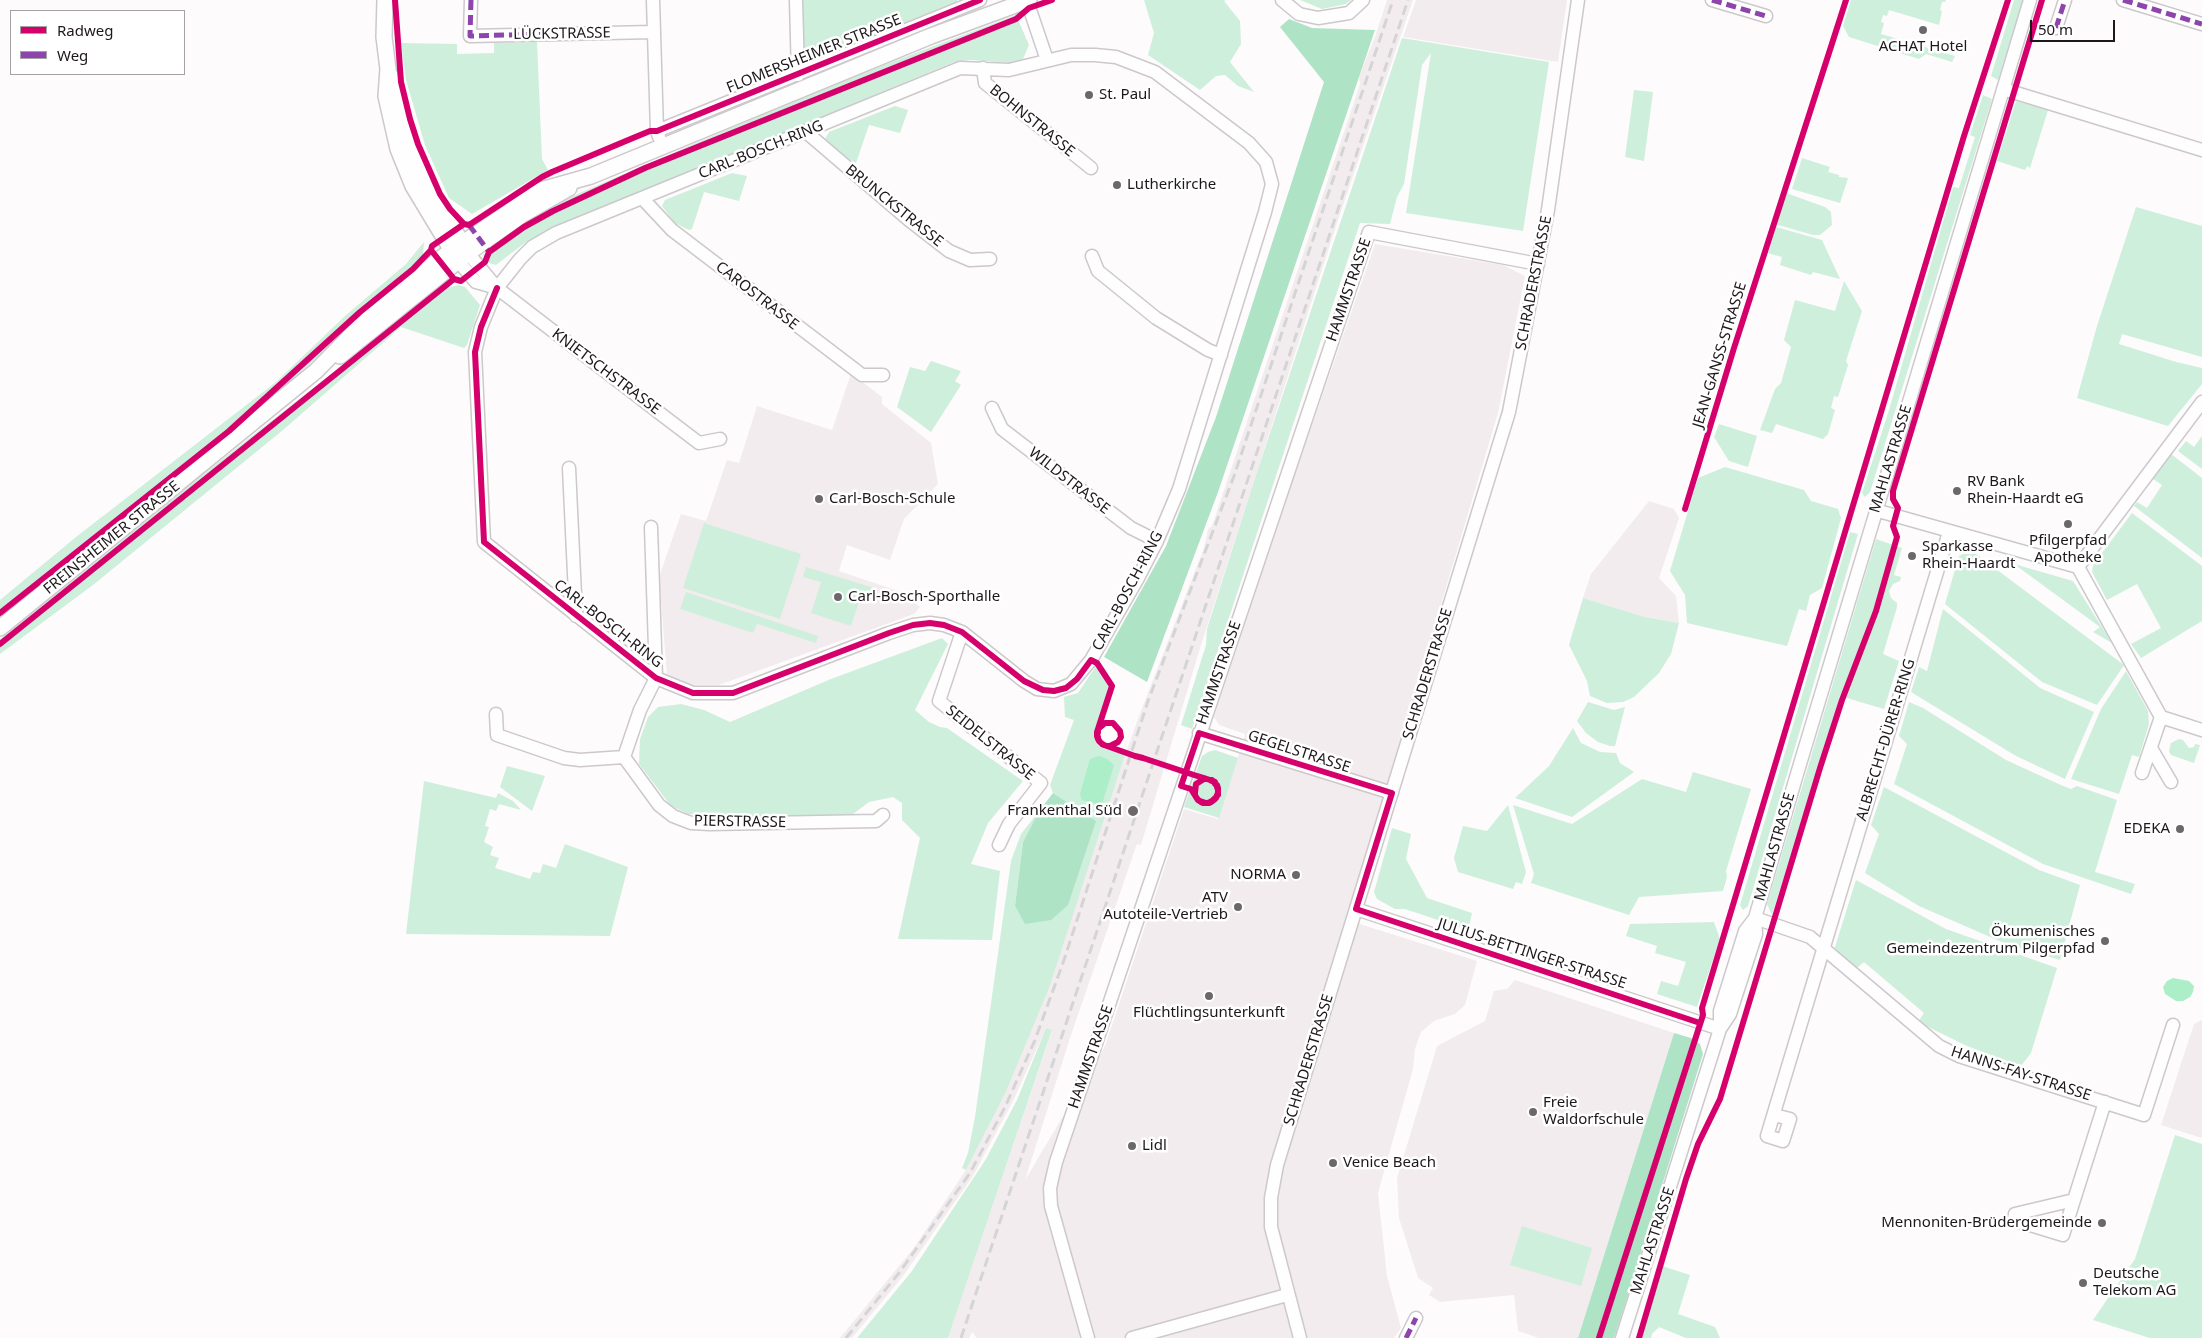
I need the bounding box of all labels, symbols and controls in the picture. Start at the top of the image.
legend [10,10,185,75]
scale bar [2032,10,2117,42]
street label: FLOMERSHEIMER STRASSE [724,11,904,97]
text: 50 m [2038,19,2073,39]
text: Radweg [57,20,113,40]
street label: LÜCKSTRASSE [513,24,611,44]
marker: ACHAT Hotel [1917,24,1929,36]
place label: ACHAT Hotel [1879,38,1967,56]
text: Weg [57,45,88,65]
street label: BOHNSTRASSE [986,81,1078,161]
place label: St. Paul [1099,86,1151,104]
marker: St. Paul [1083,89,1095,101]
street label: CARL-BOSCH-RING [696,117,826,183]
street label: BRUNCKSTRASSE [842,161,946,251]
place label: Lutherkirche [1127,176,1216,194]
marker: Lutherkirche [1111,179,1123,191]
street label: SCHRADERSTRASSE [1512,214,1556,352]
street label: HAMMSTRASSE [1323,236,1375,344]
street label: CAROSTRASSE [712,258,802,334]
street label: JEAN-GANSS-STRASSE [1689,280,1751,430]
street label: KNIETSCHSTRASSE [548,325,664,419]
street label: MAHLASTRASSE [1866,403,1916,515]
street label: WILDSTRASSE [1025,444,1113,518]
place label: RV Bank Rhein-Haardt eG [1967,473,2084,508]
street label: FREINSHEIMER STRASSE [40,477,184,599]
marker: RV Bank Rhein-Haardt eG [1951,485,1963,497]
place label: Carl-Bosch-Schule [829,490,955,508]
marker: Carl-Bosch-Schule [813,493,825,505]
marker: Pfilgerpfad Apotheke [2062,518,2074,530]
street label: CARL-BOSCH-RING [1089,528,1167,654]
place label: Pfilgerpfad Apotheke [2029,532,2107,567]
place label: Sparkasse Rhein-Haardt [1922,538,2016,573]
marker: Sparkasse Rhein-Haardt [1906,550,1918,562]
street label: CARL-BOSCH-RING [550,576,666,672]
place label: Carl-Bosch-Sporthalle [848,588,1000,606]
marker: Carl-Bosch-Sporthalle [832,591,844,603]
street label: SCHRADERSTRASSE [1399,606,1457,742]
street label: HAMMSTRASSE [1193,619,1245,727]
street label: ALBRECHT-DÜRER-RING [1853,657,1919,823]
street label: SEIDELSTRASSE [942,702,1038,784]
street label: GEGELSTRASSE [1245,727,1353,777]
street label: MAHLASTRASSE [1751,791,1799,903]
place label: Frankenthal Süd [1007,802,1122,820]
marker: Frankenthal Süd [1126,804,1140,818]
street label: PIERSTRASSE [694,812,786,832]
place label: EDEKA [2124,820,2170,838]
marker: EDEKA [2174,823,2186,835]
place label: NORMA [1230,866,1286,884]
marker: NORMA [1290,869,1302,881]
place label: ATV Autoteile-Vertrieb [1103,889,1228,924]
marker: ATV Autoteile-Vertrieb [1232,901,1244,913]
street label: JULIUS-BETTINGER-STRASSE [1435,915,1629,993]
place label: Ökumenisches Gemeindezentrum Pilgerpfad [1886,923,2095,958]
marker: Ökumenisches Gemeindezentrum Pilgerpfad [2099,935,2111,947]
marker: Flüchtlingsunterkunft [1203,990,1215,1002]
street label: SCHRADERSTRASSE [1280,992,1338,1128]
street label: HAMMSTRASSE [1065,1003,1117,1111]
place label: Flüchtlingsunterkunft [1133,1004,1285,1022]
street label: HANNS-FAY-STRASSE [1949,1043,2093,1105]
place label: Freie Waldorfschule [1543,1094,1644,1129]
marker: Freie Waldorfschule [1527,1106,1539,1118]
place label: Lidl [1142,1137,1167,1155]
marker: Lidl [1126,1140,1138,1152]
place label: Venice Beach [1343,1154,1436,1172]
marker: Venice Beach [1327,1157,1339,1169]
street label: MAHLASTRASSE [1627,1185,1679,1297]
place label: Mennoniten-Brüdergemeinde [1881,1214,2092,1232]
marker: Mennoniten-Brüdergemeinde [2096,1217,2108,1229]
place label: Deutsche Telekom AG [2093,1265,2176,1300]
marker: Deutsche Telekom AG [2077,1277,2089,1289]

